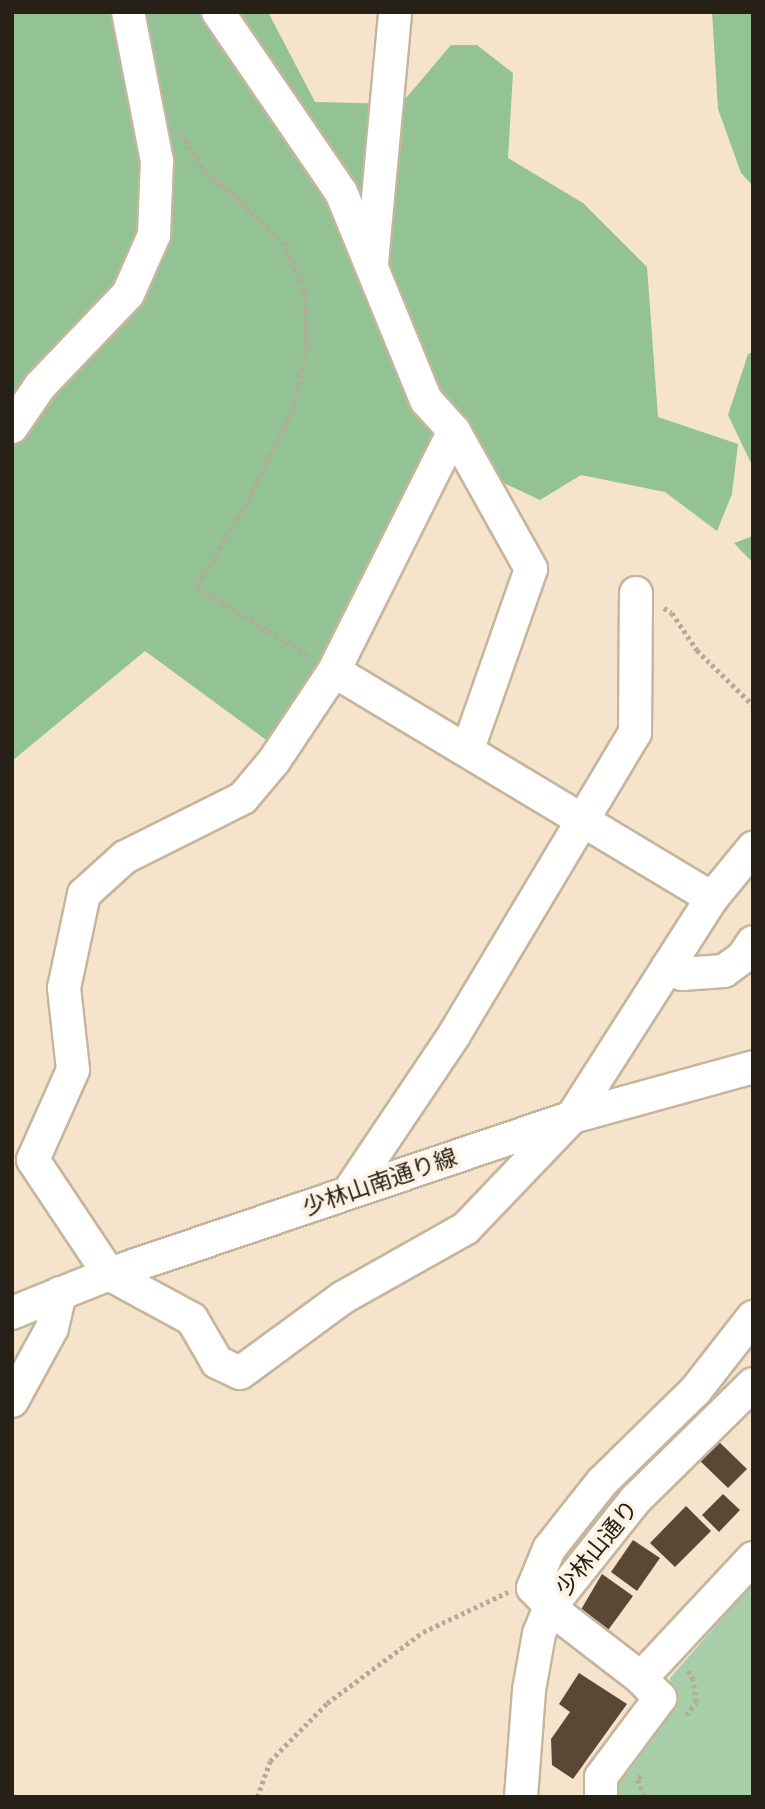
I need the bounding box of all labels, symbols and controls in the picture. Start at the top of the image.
street label: 少林山南通り線 [299,1143,461,1221]
street label: 少林山通り [550,1495,644,1601]

